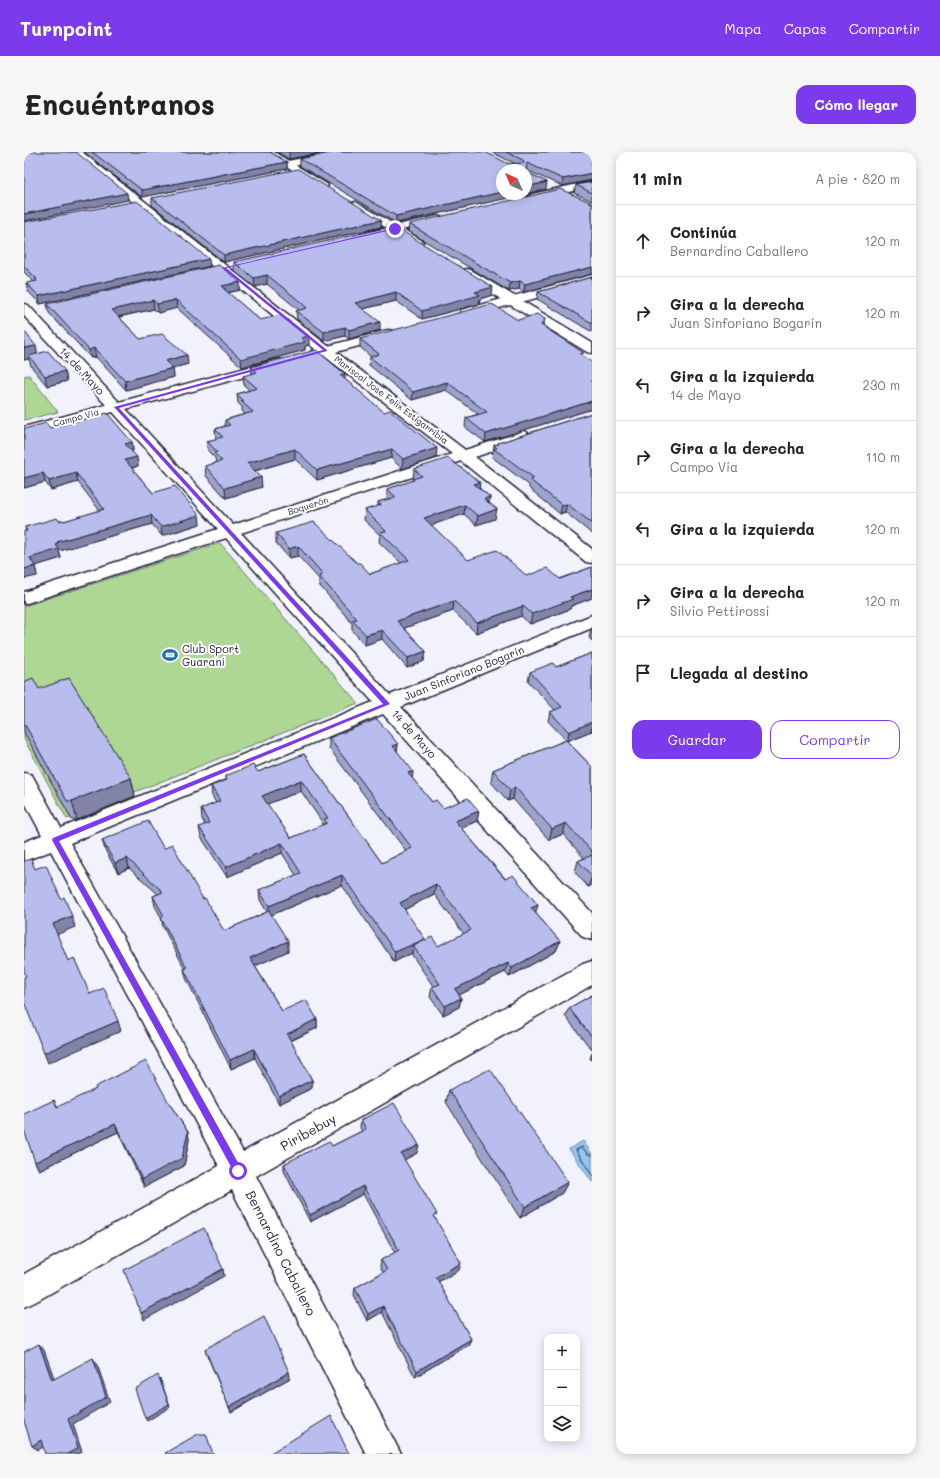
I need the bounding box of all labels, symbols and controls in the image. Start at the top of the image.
text: Turnpoint [20,16,112,41]
text: Mapa [725,19,762,38]
text: Capas [784,19,827,38]
text: Compartir [849,19,920,38]
button: Cómo llegar [796,85,916,124]
text: Encuéntranos [24,86,215,122]
north arrow [496,164,532,200]
text: 11 min [632,167,682,189]
text: A pie · 820 m [815,170,900,187]
route end [386,220,404,238]
text: Continúa [670,222,737,242]
icon: ahead [632,230,654,252]
text: 120 m [864,232,900,249]
text: Bernardino Caballero [670,242,808,259]
text: Gira a la derecha [670,294,804,314]
icon: right [632,302,654,324]
text: 120 m [864,304,900,321]
text: Juan Sinforiano Bogarín [670,314,822,331]
street label: 14 de Mayo [56,344,109,398]
street label: Mariscal Jose Felix Estigarribia [332,353,451,446]
text: Gira a la izquierda [670,366,815,386]
icon: left [632,374,654,396]
text: 230 m [863,376,900,393]
text: 14 de Mayo [670,386,741,403]
street label: Campo Vía [52,406,100,429]
text: Gira a la derecha [670,438,804,458]
icon: right [632,446,654,468]
text: 110 m [866,448,900,465]
text: Campo Vía [670,458,738,475]
street label: Boquerón [286,494,330,517]
icon: left [632,518,654,540]
text: Gira a la izquierda [670,519,815,539]
text: 120 m [864,520,900,537]
text: Gira a la derecha [670,582,804,602]
icon: right [632,590,654,612]
text: 120 m [864,592,900,609]
text: Silvio Pettirossi [670,602,770,619]
place label: Club Sport Guaraní [182,641,239,669]
street label: Juan Sinforiano Bogarín [401,642,526,704]
sports icon: Club Sport Guaraní [161,646,179,664]
icon: arrive [632,662,654,684]
text: Llegada al destino [670,663,808,683]
street label: 14 de Mayo [389,706,440,761]
button: Guardar [632,720,762,759]
button: Compartir [770,720,900,759]
street label: Piribebuy [277,1109,339,1154]
route start [229,1162,247,1180]
street label: Bernardino Caballero [242,1187,321,1319]
map controls [544,1334,580,1442]
button: + [544,1334,580,1370]
button: − [544,1370,580,1406]
button: layers [544,1406,580,1442]

